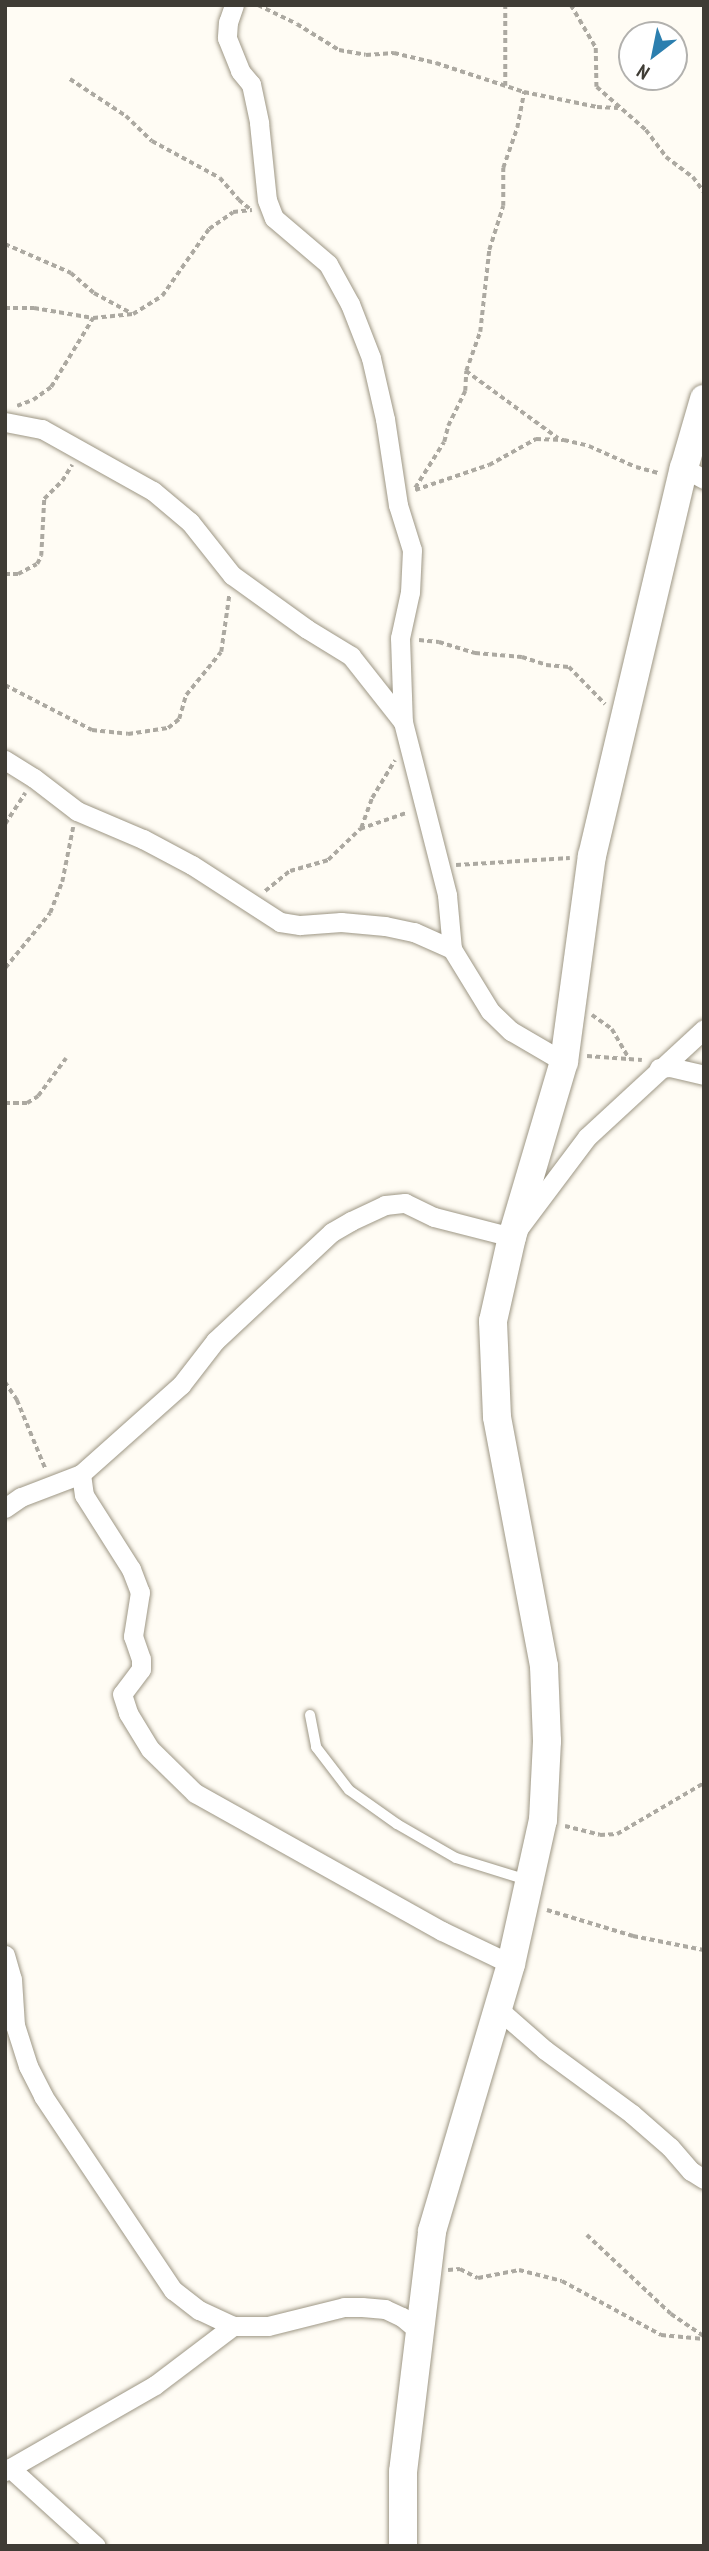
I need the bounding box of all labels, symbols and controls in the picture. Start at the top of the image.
north arrow [618,21,688,91]
text: N [632,59,654,85]

